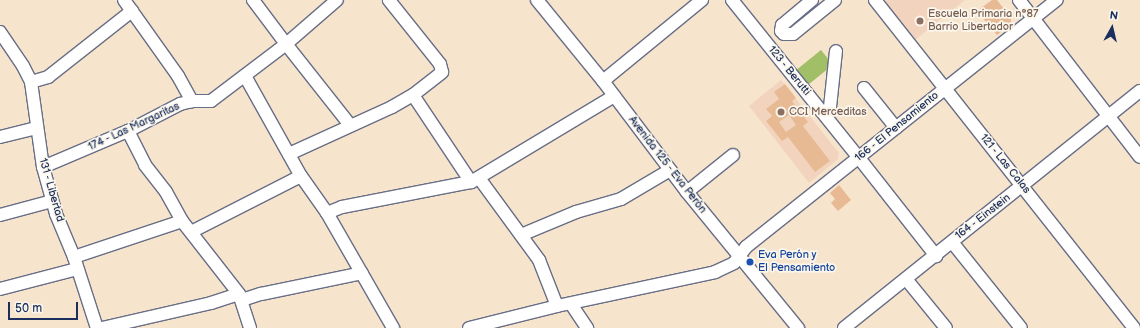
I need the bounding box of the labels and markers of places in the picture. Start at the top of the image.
place label: Escuela Primaria n°87 Barrio Libertador [928,8,1038,34]
marker: Escuela Primaria n°87 Barrio Libertador [915,16,925,26]
place label: CCI Merceditas [789,105,867,119]
marker: CCI Merceditas [776,107,786,117]
place label: Eva Perón y El Pensamiento [758,249,835,275]
marker: Eva Perón y El Pensamiento [745,257,755,267]

